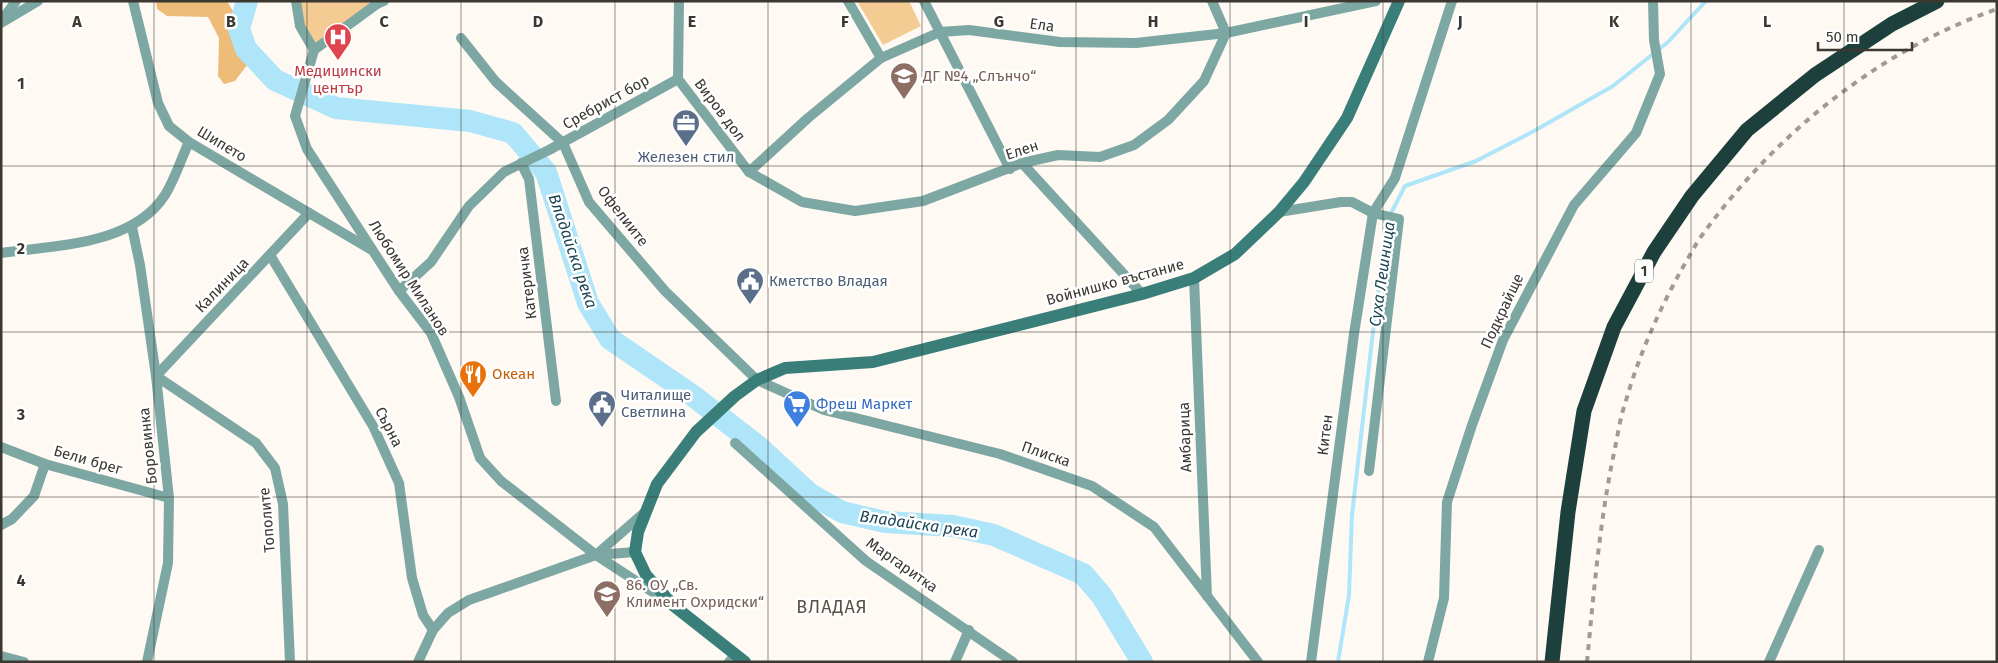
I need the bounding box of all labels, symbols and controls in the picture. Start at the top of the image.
text: A [71,12,82,31]
text: B [226,12,236,31]
text: C [379,12,389,31]
text: D [533,12,543,31]
text: E [688,12,696,31]
text: F [841,12,849,31]
text: G [994,12,1004,31]
text: H [1148,12,1158,31]
text: I [1304,12,1308,31]
text: J [1456,12,1463,31]
text: K [1609,12,1620,31]
text: L [1763,12,1771,31]
street label: Ела [1028,14,1056,36]
scale bar [1818,20,1912,52]
hospital icon: Медицински център [323,22,353,61]
text: 50 m [1826,28,1859,46]
school or university icon: ДГ №4 „Слънчо“ [889,61,919,100]
place label: Медицински център [294,62,382,97]
place label: ДГ №4 „Слънчо“ [922,67,1036,85]
street label: Сребрист бор [559,71,653,133]
text: 1 [17,74,25,93]
street label: Виров дол [691,75,749,145]
office icon: Железен стил [671,108,701,147]
street label: Шипето [194,122,250,166]
street label: Елен [1003,136,1041,164]
place label: Железен стил [638,148,734,166]
street label: Офелиите [594,182,652,250]
water label: Владайска река [545,191,601,311]
street label: Любомир Миланов [365,217,453,339]
water label: Суха Лешница [1365,220,1399,328]
text: 2 [17,239,25,258]
street label: Катеричка [514,246,540,320]
street label: Калиница [191,254,253,316]
street label: Войнишко въстание [1044,255,1186,309]
road number: 1 [1635,260,1653,282]
public building icon: Кметство Владая [735,266,765,305]
street label: Подкрайще [1477,271,1527,351]
place label: Кметство Владая [769,272,888,290]
restaurant icon: Океан [458,359,488,398]
place label: Океан [492,365,535,383]
place label: Читалище Светлина [621,386,691,421]
public building icon: Читалище Светлина [587,389,617,428]
supermarket icon: Фреш Маркет [782,389,812,428]
place label: Фреш Маркет [816,395,912,413]
street label: Амбарица [1175,402,1195,472]
street label: Сърна [371,404,407,450]
text: 3 [16,405,25,424]
street label: Боровинка [135,407,161,485]
street label: Китен [1314,413,1336,457]
street label: Плиска [1019,437,1073,471]
street label: Бели брег [52,442,125,479]
street label: Тополите [255,487,279,553]
water label: Владайска река [859,506,979,542]
street label: Маргаритка [863,534,941,596]
text: 4 [16,571,26,590]
place label: 86. ОУ „Св. Климент Охридски“ [626,576,764,611]
school or university icon: 86. ОУ „Св. Климент Охридски“ [592,579,622,618]
district label: ВЛАДАЯ [796,596,868,618]

